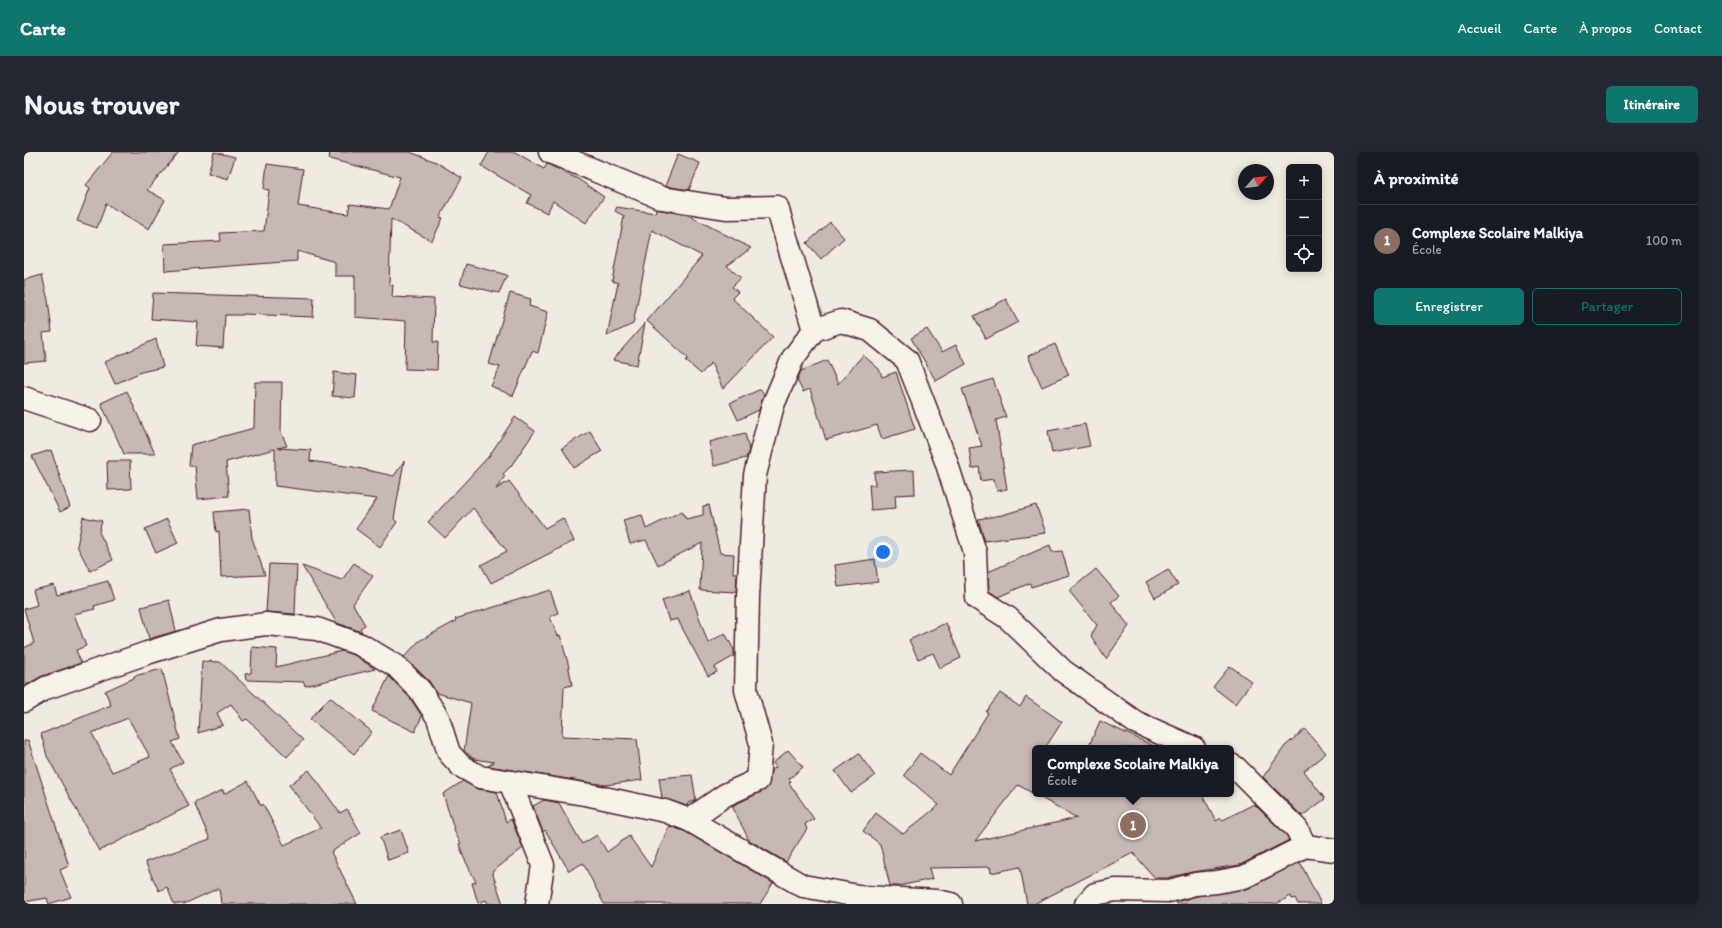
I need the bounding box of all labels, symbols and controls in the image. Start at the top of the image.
text: Carte [20,17,66,40]
text: Accueil [1458,20,1501,37]
text: Carte [1523,20,1557,37]
text: À propos [1579,20,1632,37]
text: Contact [1654,20,1702,37]
button: Itinéraire [1606,86,1698,123]
text: Nous trouver [24,87,179,121]
north arrow [1238,164,1274,200]
map controls [1286,164,1322,272]
button: + [1286,164,1322,200]
text: À proximité [1374,168,1459,188]
button: − [1286,200,1322,236]
text: Complexe Scolaire Malkiya [1412,224,1583,242]
text: 1 [1384,233,1390,248]
text: 100 m [1646,233,1682,248]
button: locate [1286,236,1322,272]
text: École [1412,242,1442,257]
button: Enregistrer [1374,288,1524,325]
button: Partager [1532,288,1682,325]
your location [873,542,893,562]
popup [1032,745,1234,797]
text: Complexe Scolaire Malkiya [1047,755,1219,773]
text: École [1047,773,1077,788]
pin: 1 [1120,810,1146,840]

